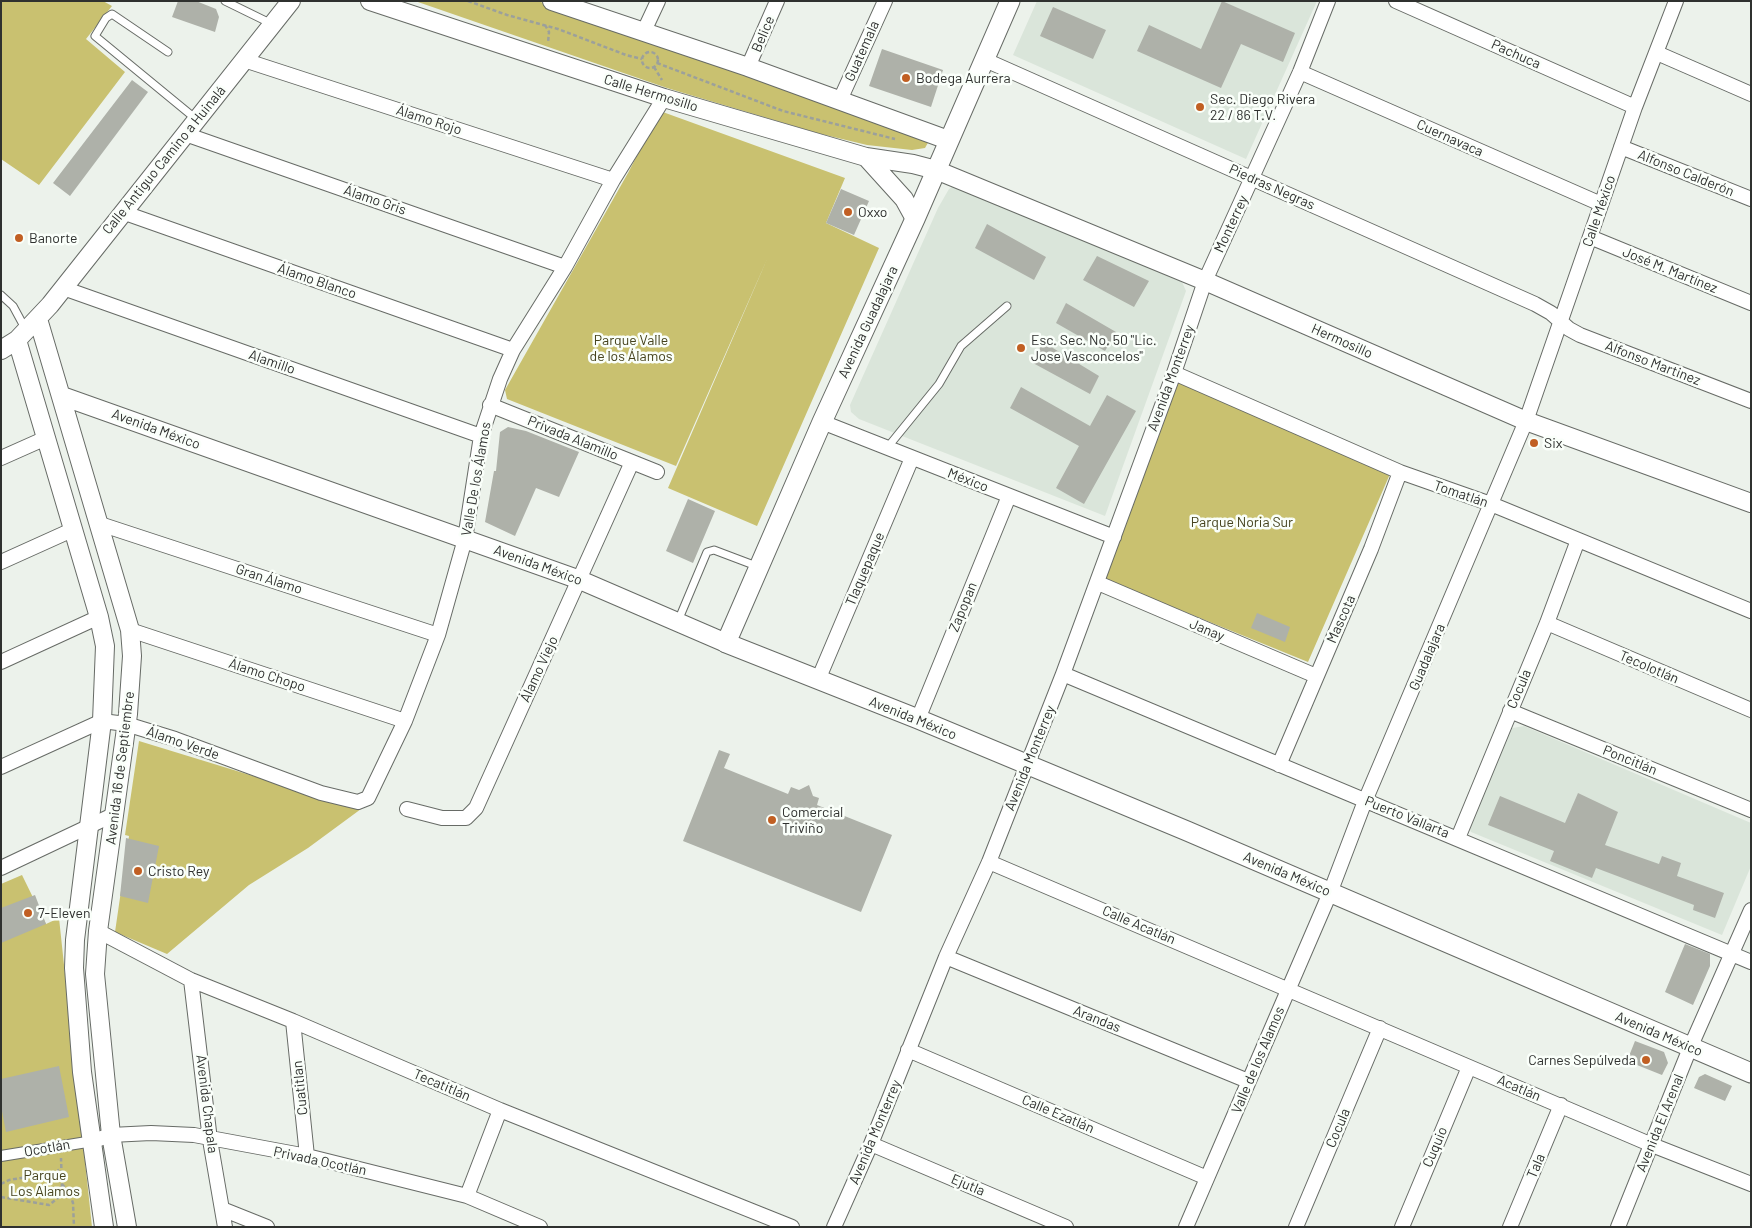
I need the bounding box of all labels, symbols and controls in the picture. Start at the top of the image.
street label: Belice [748,13,778,55]
street label: Guatemala [841,18,883,84]
street label: Pachuca [1489,36,1543,72]
place label: Bodega Aurrera [916,70,1011,86]
street label: Calle Hermosillo [602,71,700,115]
marker: Bodega Aurrera [900,72,912,84]
street label: Calle Antiguo Camino a Huinalá [99,82,229,238]
place label: Sec. Diego Rivera 22 / 86 T.V. [1210,91,1315,124]
marker: Sec. Diego Rivera 22 / 86 T.V. [1194,101,1206,113]
street label: Álamo Rojo [394,102,464,138]
street label: Cuernavaca [1414,116,1486,160]
street label: Alfonso Calderón [1635,146,1737,200]
street label: Piedras Negras [1227,161,1317,213]
street label: Calle México [1579,173,1619,249]
street label: Álamo Gris [342,182,408,218]
street label: Monterrey [1210,193,1252,255]
place label: Oxxo [858,204,887,220]
marker: Oxxo [842,206,854,218]
place label: Banorte [29,230,78,246]
marker: Banorte [13,232,25,244]
street label: José M. Martínez [1620,243,1720,297]
street label: Álamo Blanco [275,260,359,302]
street label: Avenida Guadalajara [835,263,901,381]
street label: Hermosillo [1309,320,1375,362]
street label: Avenida Monterrey [1144,322,1198,434]
park label: Parque Valle de los Álamos [589,332,673,364]
place label: Esc. Sec. No. 50 "Lic. Jose Vasconcelos" [1031,332,1157,364]
street label: Alfonso Martinez [1603,337,1703,389]
marker: Esc. Sec. No. 50 "Lic. Jose Vasconcelos" [1015,342,1027,354]
street label: Alamillo [247,346,297,378]
street label: Avenida México [109,405,203,453]
street label: Privada Alamillo [525,412,621,464]
street label: Valle De los Álamos [458,421,494,537]
place label: Six [1544,435,1562,451]
marker: Six [1528,437,1540,449]
street label: México [945,465,991,495]
street label: Tomatlán [1432,477,1490,511]
park label: Parque Noria Sur [1191,514,1293,530]
street label: Tlaquepaque [842,530,888,608]
street label: Avenida México [491,541,585,589]
street label: Gran Álamo [234,560,304,598]
street label: Zapopan [945,580,981,634]
street label: Mascota [1323,592,1359,646]
street label: Janay [1187,615,1227,645]
street label: Guadalajara [1405,621,1449,693]
street label: Álamo Viejo [516,633,562,705]
street label: Tecolotlán [1617,647,1681,687]
street label: Álamo Chopo [227,655,307,695]
street label: Cocula [1503,667,1535,711]
street label: Avenida 16 de Septiembre [102,690,138,846]
street label: Avenida México [867,693,959,743]
street label: Avenida Monterrey [1001,703,1059,813]
street label: Álamo Verde [144,723,222,763]
street label: Poncitlán [1600,742,1660,778]
street label: Puerto Vallarta [1362,792,1452,842]
place label: Comercial Triviño [782,804,843,836]
marker: Comercial Triviño [766,814,778,826]
street label: Avenida México [1241,848,1333,900]
place label: Cristo Rey [148,863,209,879]
marker: Cristo Rey [132,865,144,877]
street label: Calle Acatlán [1100,902,1178,948]
place label: 7-Eleven [38,905,91,921]
marker: 7-Eleven [22,907,34,919]
street label: Arandas [1071,1002,1123,1036]
street label: Valle de los Alamos [1228,1004,1288,1116]
street label: Avenida México [1613,1008,1705,1060]
place label: Carnes Sepúlveda [1528,1052,1636,1068]
street label: Avenida Chapala [193,1054,221,1154]
marker: Carnes Sepúlveda [1640,1054,1652,1066]
street label: Cuatitlan [289,1060,311,1116]
street label: Tecatitlán [411,1065,473,1105]
street label: Acatlán [1495,1071,1543,1105]
street label: Avenida El Arenal [1633,1072,1687,1174]
street label: Avenida Monterrey [845,1077,905,1187]
street label: Calle Ezatlán [1019,1091,1097,1137]
street label: Cocula [1322,1106,1354,1150]
street label: Cuquio [1419,1124,1451,1170]
street label: Ocotlán [23,1136,71,1160]
street label: Privada Ocotlán [272,1143,368,1179]
street label: Tala [1523,1151,1549,1181]
park label: Parque Los Alamos [10,1167,80,1200]
street label: Ejutla [949,1170,987,1200]

